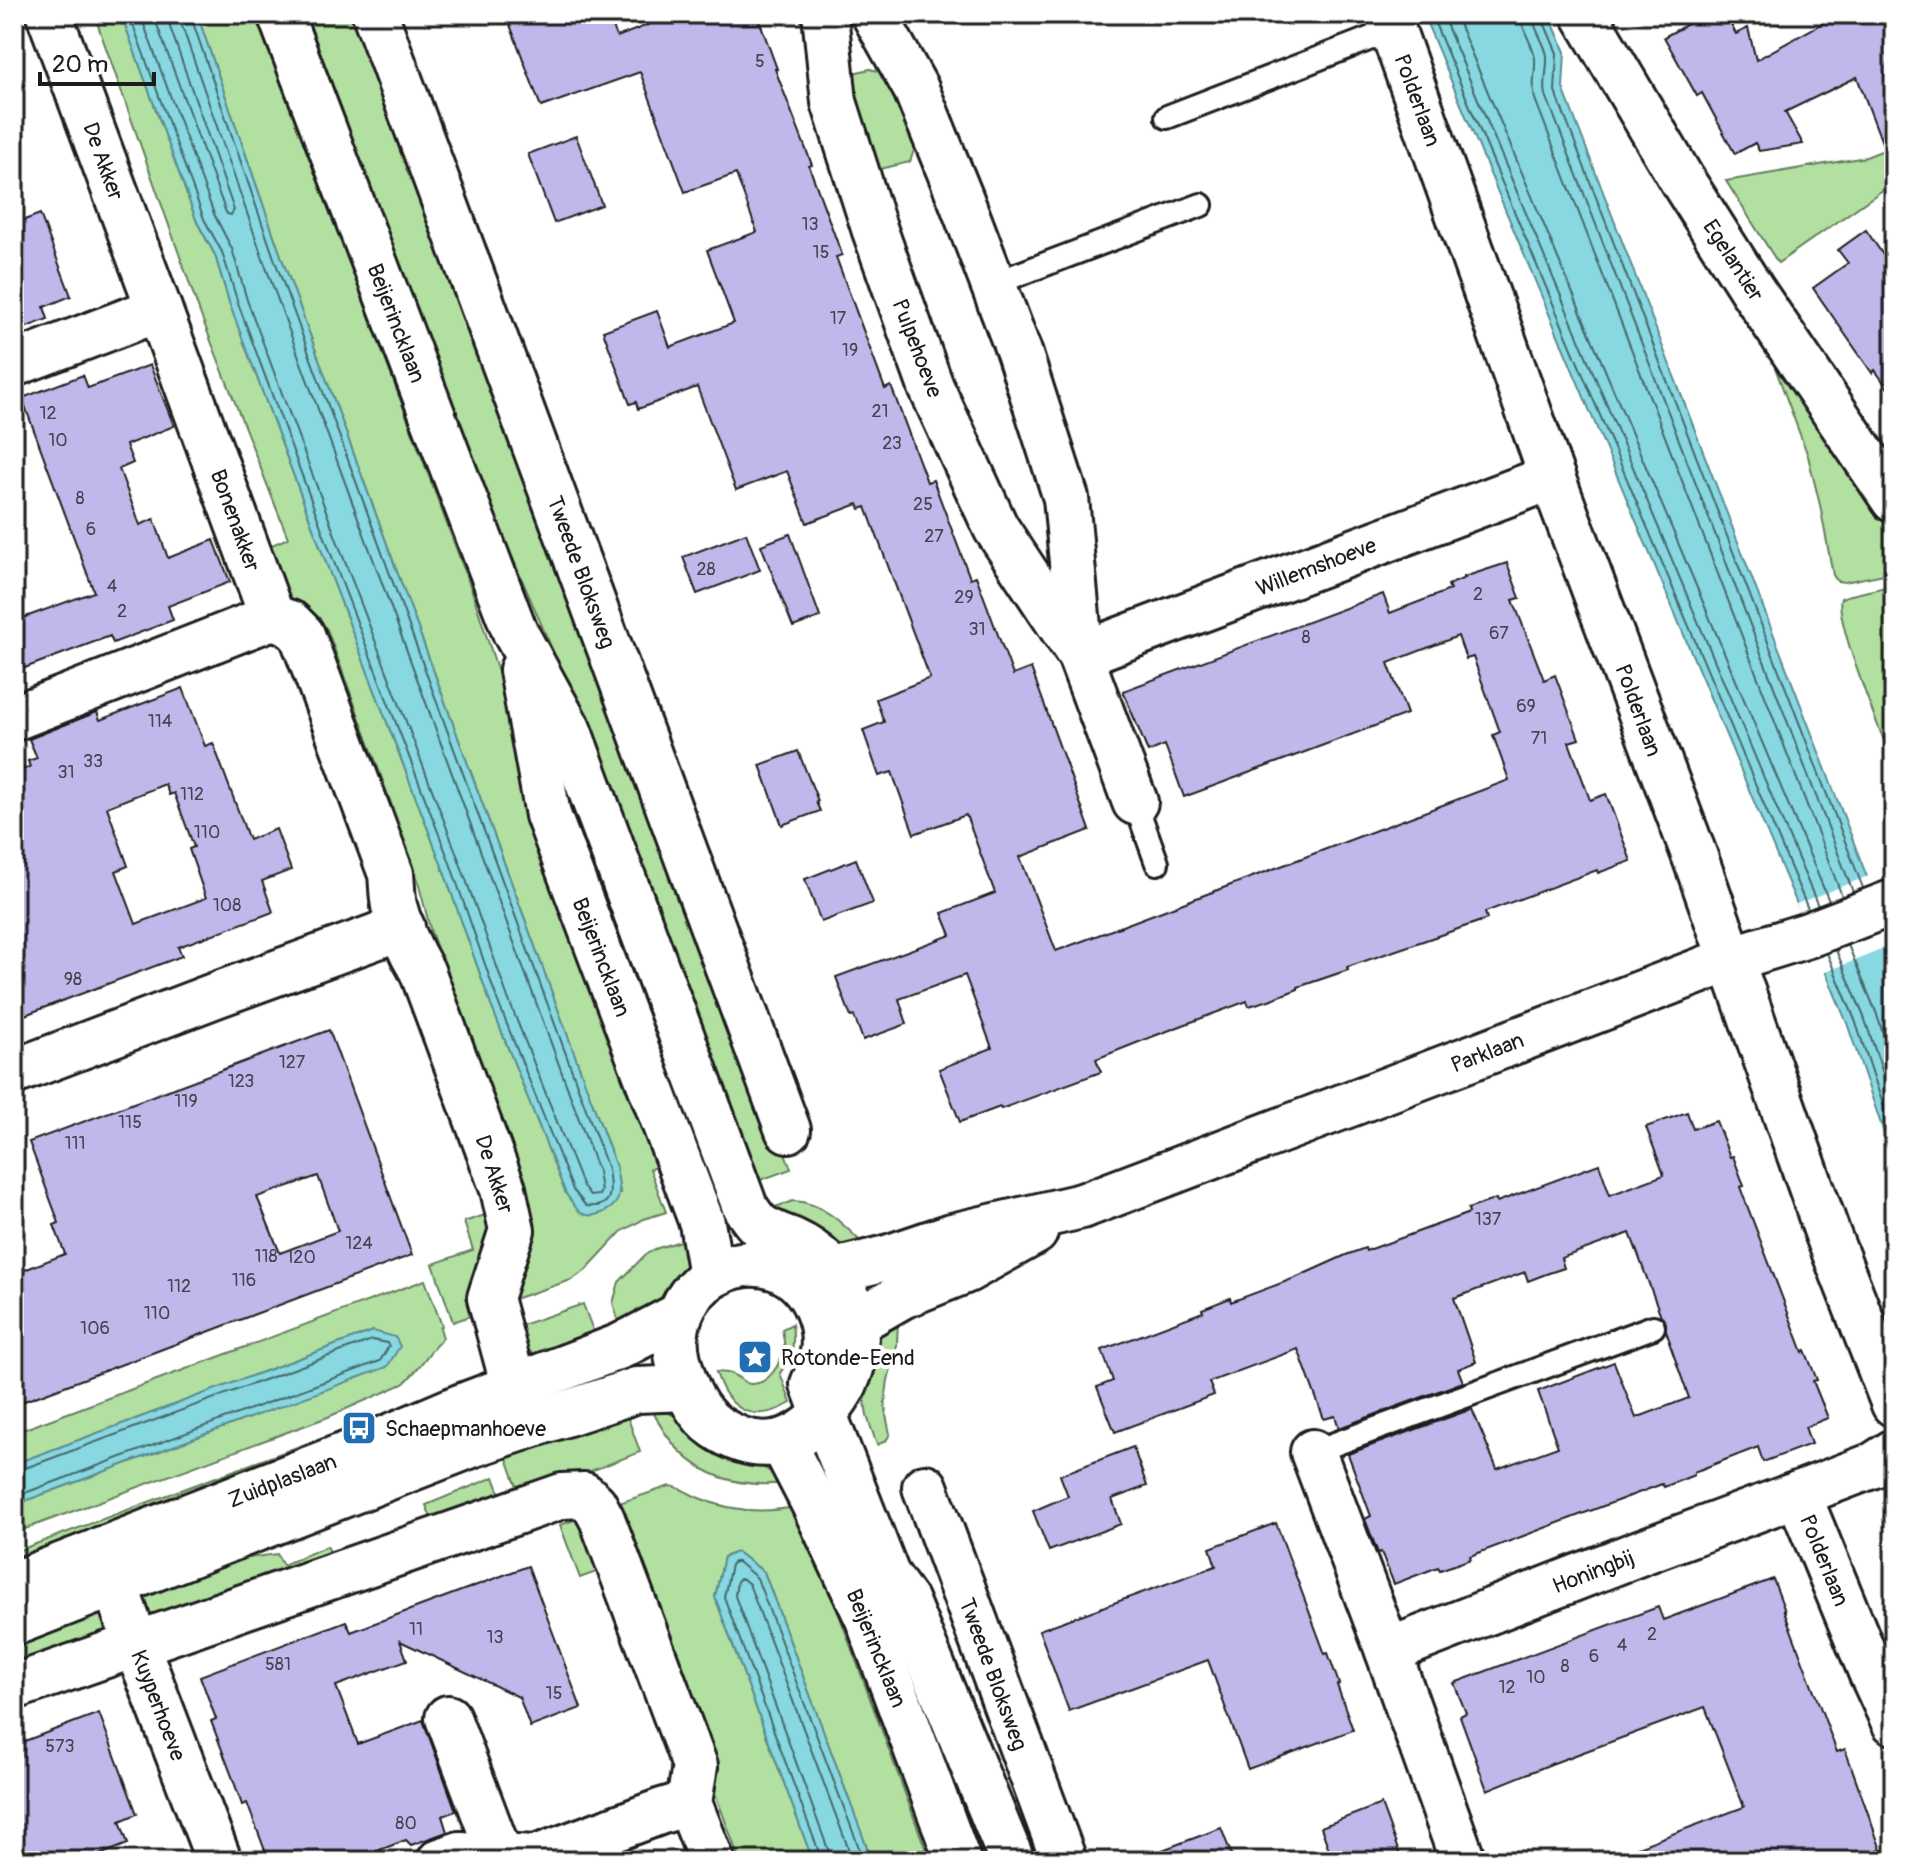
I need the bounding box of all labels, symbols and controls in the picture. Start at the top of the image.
scale bar [40,36,154,86]
text: 20 m [52,50,108,79]
house number: 5 [755,50,765,73]
street label: Polderlaan [1387,50,1447,150]
street label: De Akker [76,119,130,204]
house number: 13 [801,213,819,236]
street label: Egelantier [1696,214,1770,307]
house number: 15 [813,241,829,264]
street label: Beijerincklaan [361,260,432,387]
street label: Pulpehoeve [885,295,949,402]
house number: 17 [830,307,847,330]
house number: 19 [842,339,858,362]
house number: 21 [871,400,889,423]
house number: 12 [39,402,57,425]
house number: 10 [48,429,68,452]
house number: 23 [882,432,902,455]
street label: Bonenakker [204,465,267,575]
house number: 8 [75,487,85,510]
street label: Tweede Bloksweg [541,492,622,652]
house number: 25 [913,493,933,516]
house number: 6 [86,518,96,541]
house number: 27 [924,525,944,548]
street label: Willemshoeve [1252,531,1381,603]
house number: 28 [696,558,716,581]
house number: 4 [107,575,118,598]
house number: 2 [1473,583,1483,606]
house number: 29 [954,586,974,609]
house number: 2 [117,600,127,623]
house number: 31 [968,618,986,641]
house number: 67 [1489,622,1509,645]
house number: 8 [1301,626,1311,649]
street label: Polderlaan [1608,660,1668,760]
house number: 69 [1516,695,1536,718]
house number: 114 [148,710,173,733]
house number: 71 [1531,727,1547,750]
house number: 33 [83,750,103,773]
house number: 31 [57,761,75,784]
house number: 112 [180,783,204,806]
house number: 110 [194,821,220,844]
house number: 108 [213,894,241,917]
street label: Beijerincklaan [566,894,637,1021]
house number: 98 [64,968,82,991]
street label: Parklaan [1447,1026,1528,1080]
house number: 127 [279,1051,306,1074]
house number: 123 [228,1070,254,1093]
house number: 119 [174,1090,198,1113]
house number: 115 [118,1111,142,1134]
house number: 111 [64,1132,86,1155]
street label: De Akker [468,1132,520,1217]
house number: 137 [1475,1208,1502,1231]
house number: 124 [345,1232,373,1255]
house number: 118 [254,1245,278,1268]
house number: 120 [286,1246,316,1269]
house number: 116 [232,1269,256,1292]
house number: 112 [167,1275,191,1298]
house number: 110 [144,1302,170,1325]
house number: 106 [80,1317,110,1340]
place icon: Rotonde-Eend [736,1338,774,1376]
place label: Rotonde-Eend [781,1344,915,1372]
bus stop icon: Schaepmanhoeve [340,1409,378,1447]
place label: Schaepmanhoeve [385,1415,546,1443]
street label: Zuidplaslaan [224,1447,341,1514]
street label: Polderlaan [1793,1510,1855,1610]
street label: Honingbij [1548,1544,1638,1600]
street label: Beijerincklaan [840,1585,913,1712]
street label: Tweede Bloksweg [953,1594,1034,1754]
house number: 11 [409,1618,423,1641]
house number: 2 [1647,1623,1657,1646]
house number: 13 [486,1626,504,1649]
house number: 4 [1617,1634,1628,1657]
house number: 6 [1589,1645,1599,1668]
street label: Kuyperhoeve [124,1646,192,1765]
house number: 581 [265,1653,291,1676]
house number: 8 [1560,1655,1570,1678]
house number: 10 [1526,1666,1546,1689]
house number: 12 [1498,1676,1516,1699]
house number: 15 [546,1682,562,1705]
house number: 573 [45,1735,75,1758]
house number: 80 [395,1812,417,1835]

